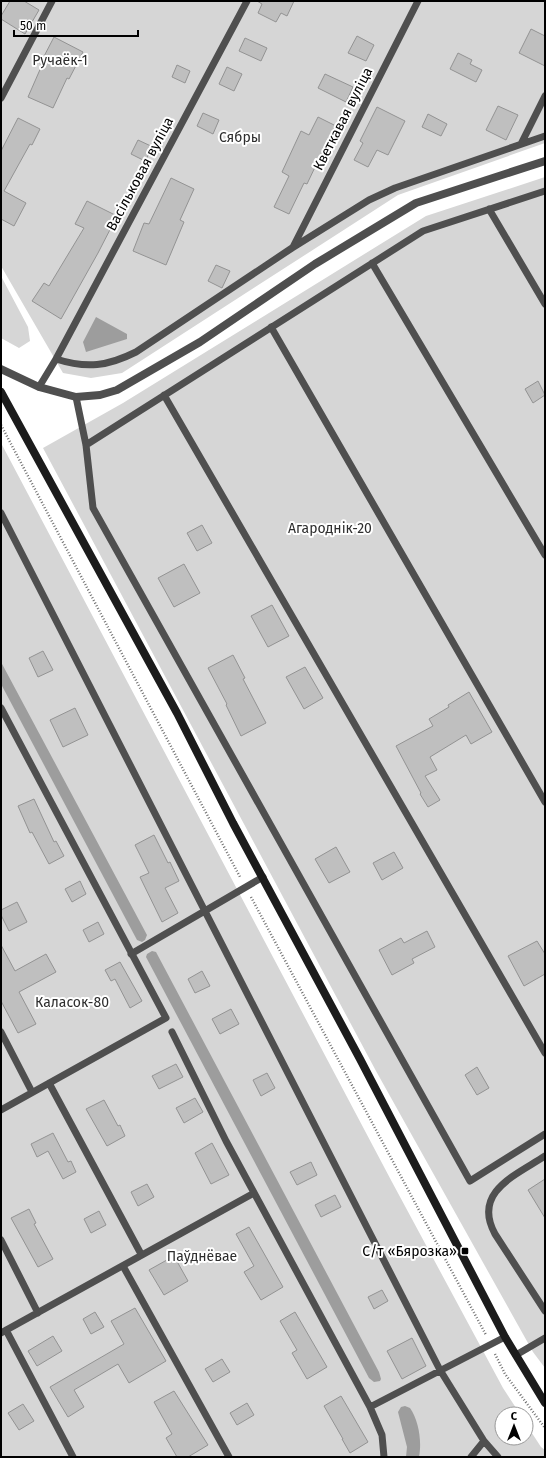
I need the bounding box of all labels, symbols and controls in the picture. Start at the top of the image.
scale bar [14,12,138,38]
text: 50 m [20,19,46,33]
park label: Ручаёк-1 [32,52,88,69]
street label: Кветкавая вуліца [310,65,376,173]
street label: Васільковая вуліца [103,114,177,234]
park label: Сябры [219,129,261,146]
park label: Агароднік-20 [288,520,372,537]
park label: Каласок-80 [35,994,109,1011]
place label: С/т «Бярозка» [362,1243,457,1260]
marker: С/т «Бярозка» [460,1246,470,1256]
park label: Паўднёвае [167,1248,237,1265]
north arrow [494,1406,534,1446]
text: С [511,1410,518,1423]

